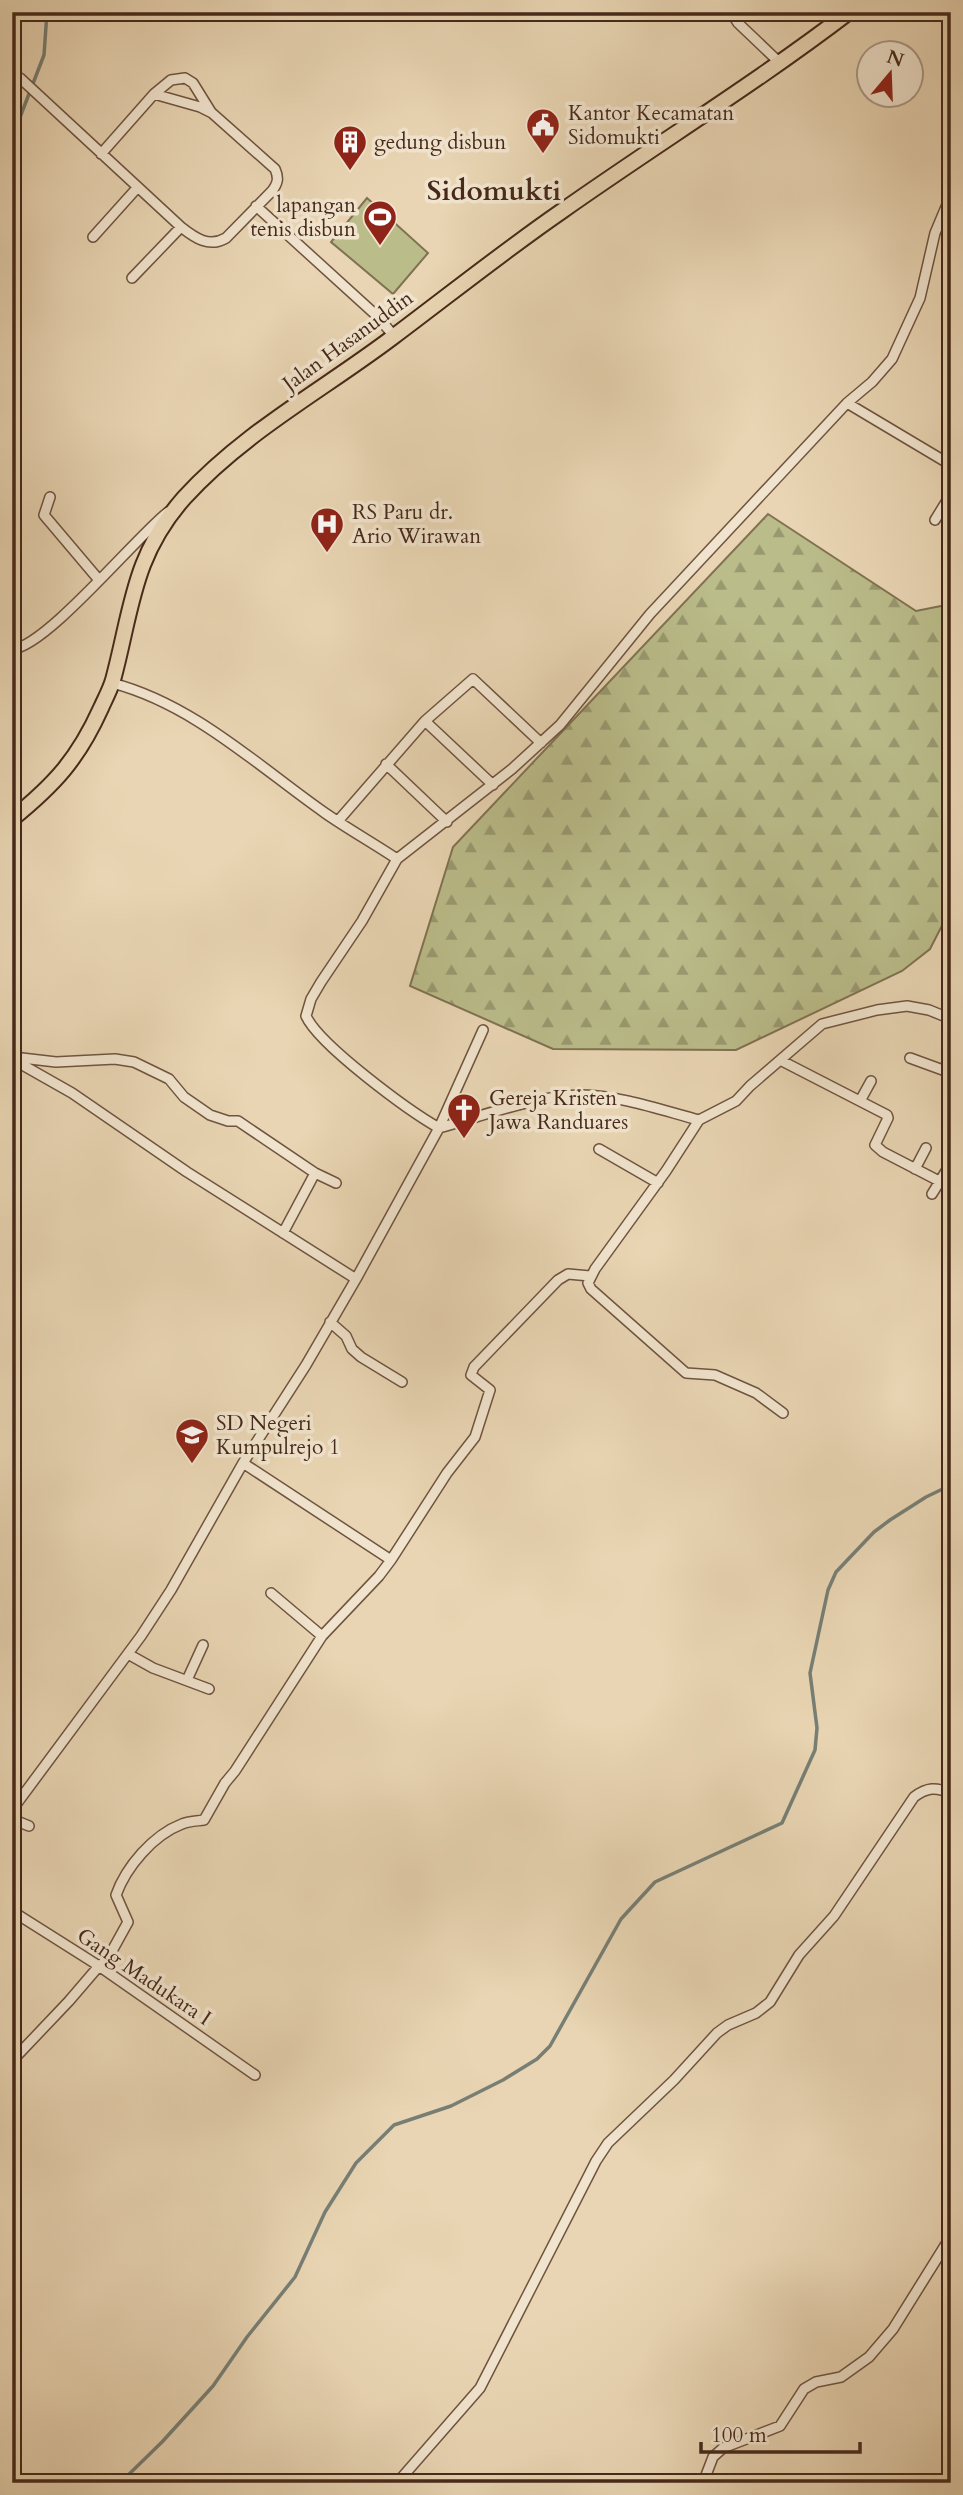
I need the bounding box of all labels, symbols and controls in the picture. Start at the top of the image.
north arrow [855,38,925,108]
text: N [883,44,908,74]
place label: Kantor Kecamatan Sidomukti [568,99,734,152]
public building icon: Kantor Kecamatan Sidomukti [524,106,562,155]
building icon: gedung disbun [331,123,369,172]
place label: gedung disbun [374,128,506,157]
district label: Sidomukti [427,172,561,210]
place label: lapangan tenis disbun [250,191,356,244]
sports icon: lapangan tenis disbun [361,198,399,247]
street label: Jalan Hasanuddin [275,284,419,400]
place label: RS Paru dr. Ario Wirawan [352,498,481,551]
hospital icon: RS Paru dr. Ario Wirawan [308,505,346,554]
place label: Gereja Kristen Jawa Randuares [486,1084,628,1137]
church icon: Gereja Kristen Jawa Randuares [445,1091,483,1140]
place label: SD Negeri Kumpulrejo 1 [216,1409,340,1462]
school or university icon: SD Negeri Kumpulrejo 1 [173,1416,211,1465]
street label: Gang Madukara I [71,1921,217,2033]
scale bar [701,2411,860,2455]
text: 100 m [711,2421,767,2450]

